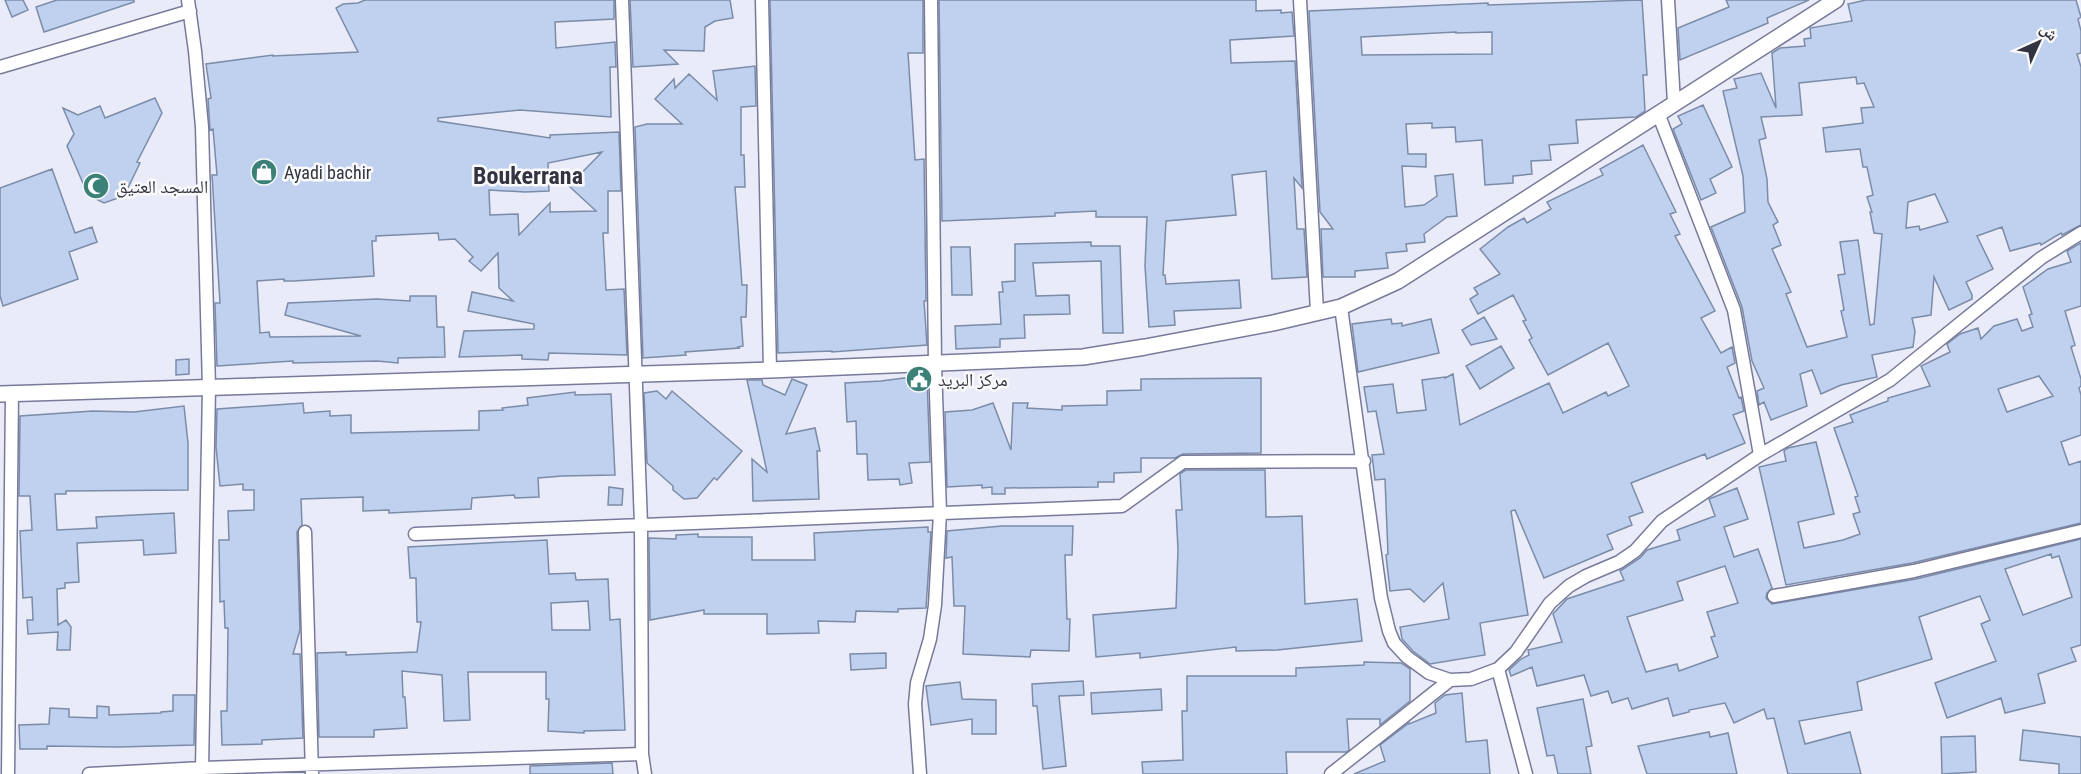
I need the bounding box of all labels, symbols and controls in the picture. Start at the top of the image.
north arrow [2009,12,2069,72]
text: ش [2037,19,2062,44]
shop icon: Ayadi bachir [249,157,279,187]
place label: Ayadi bachir [284,162,372,183]
district label: Boukerrana [473,162,583,190]
mosque icon: المسجد العتيق [81,171,111,201]
place label: المسجد العتيق [116,176,208,198]
public building icon: مركز البريد [904,364,934,394]
place label: مركز البريد [938,369,1008,390]

